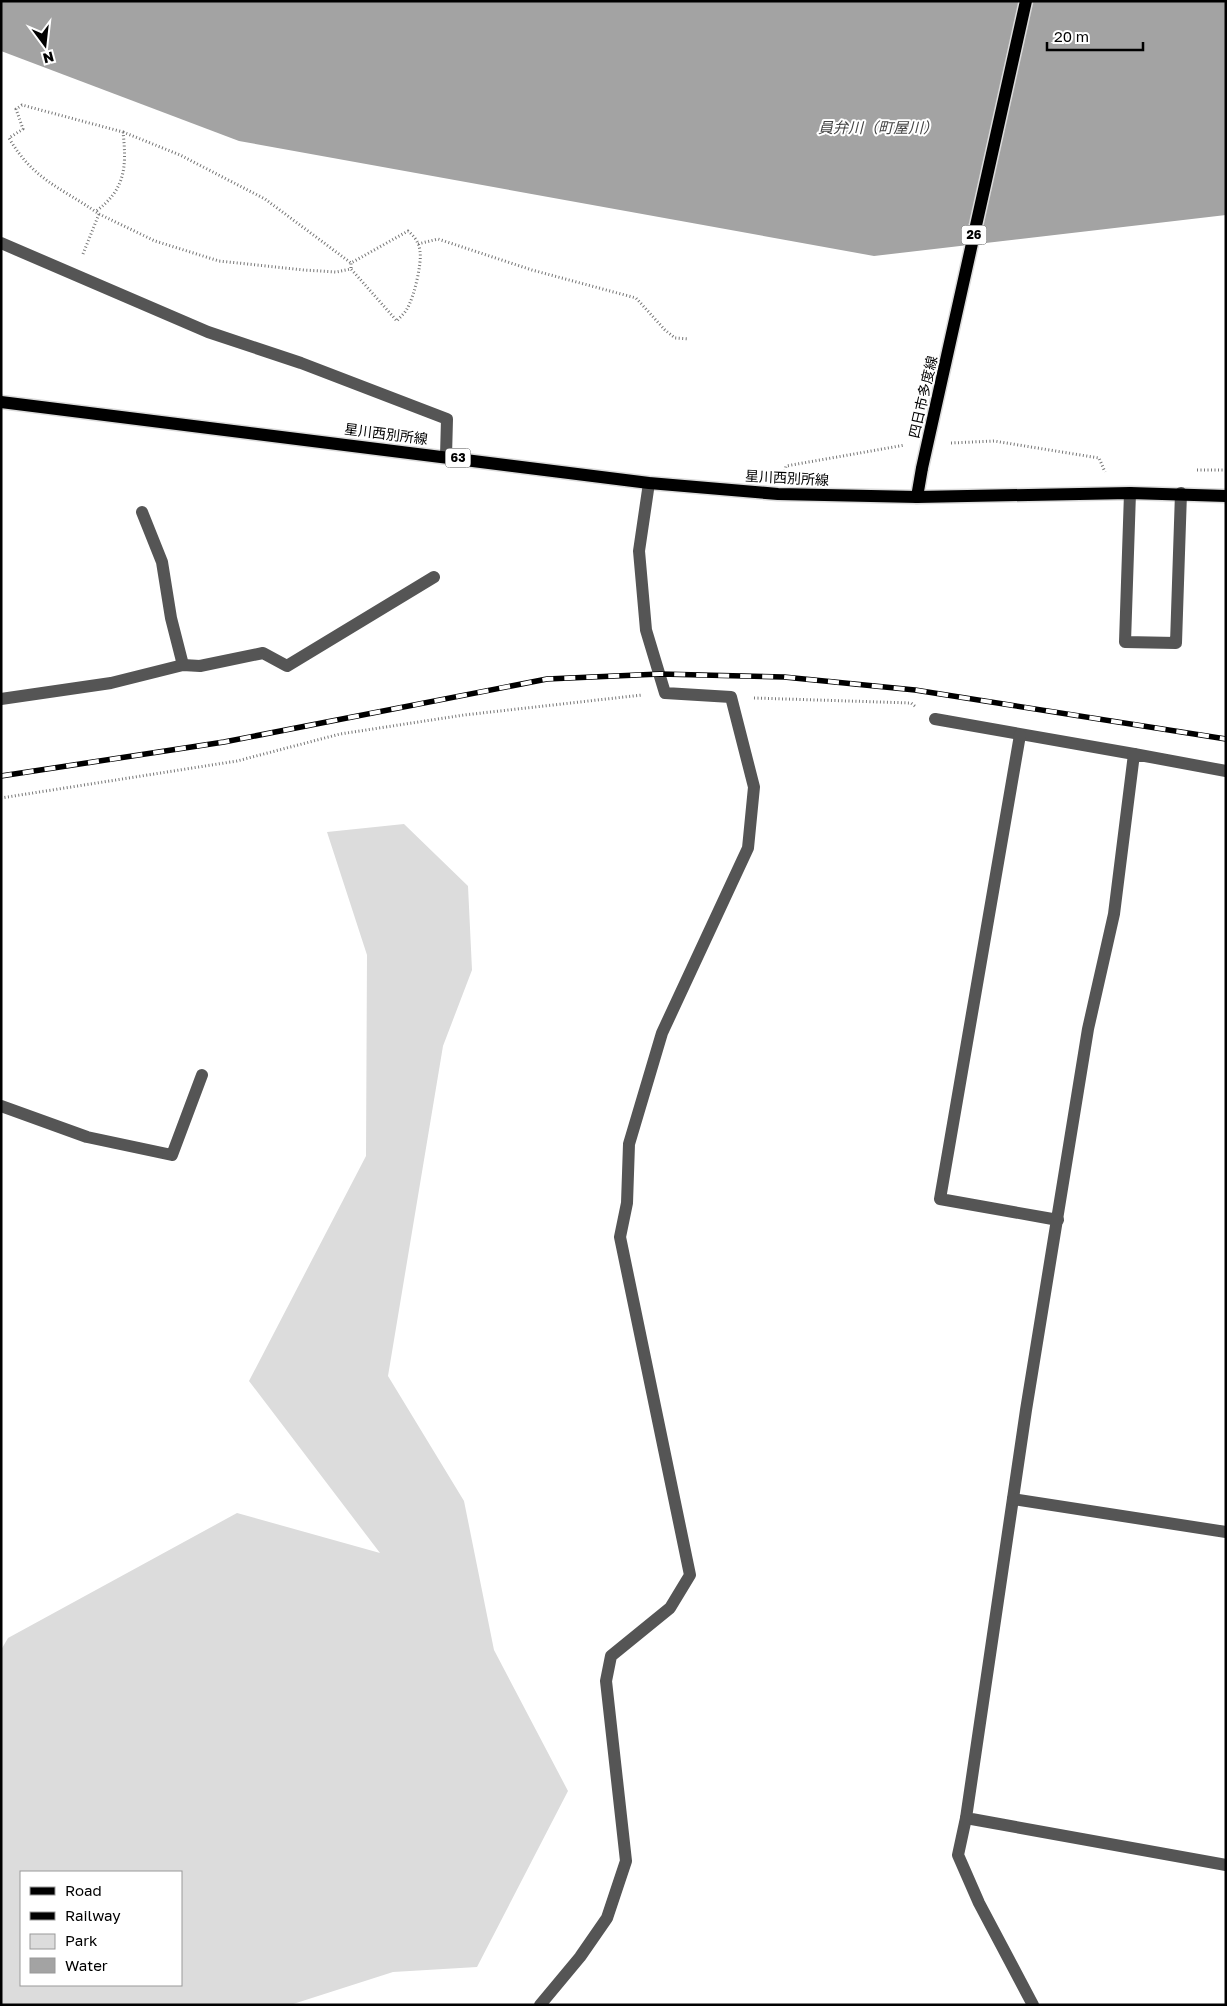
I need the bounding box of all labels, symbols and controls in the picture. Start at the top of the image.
north arrow [20,20,70,70]
scale bar [1047,20,1143,52]
text: 20 m [1054,27,1089,45]
text: N [41,48,56,68]
water label: 員弁川（町屋川） [818,118,938,136]
road number: 26 [962,226,986,244]
street label: 四日市多度線 [905,354,940,440]
street label: 星川西別所線 [343,420,429,447]
road number: 63 [446,448,470,468]
street label: 星川西別所線 [745,467,829,488]
legend [20,1871,182,1986]
text: Road [65,1881,102,1899]
text: Railway [65,1906,121,1924]
text: Park [65,1931,98,1949]
text: Water [65,1956,108,1974]

